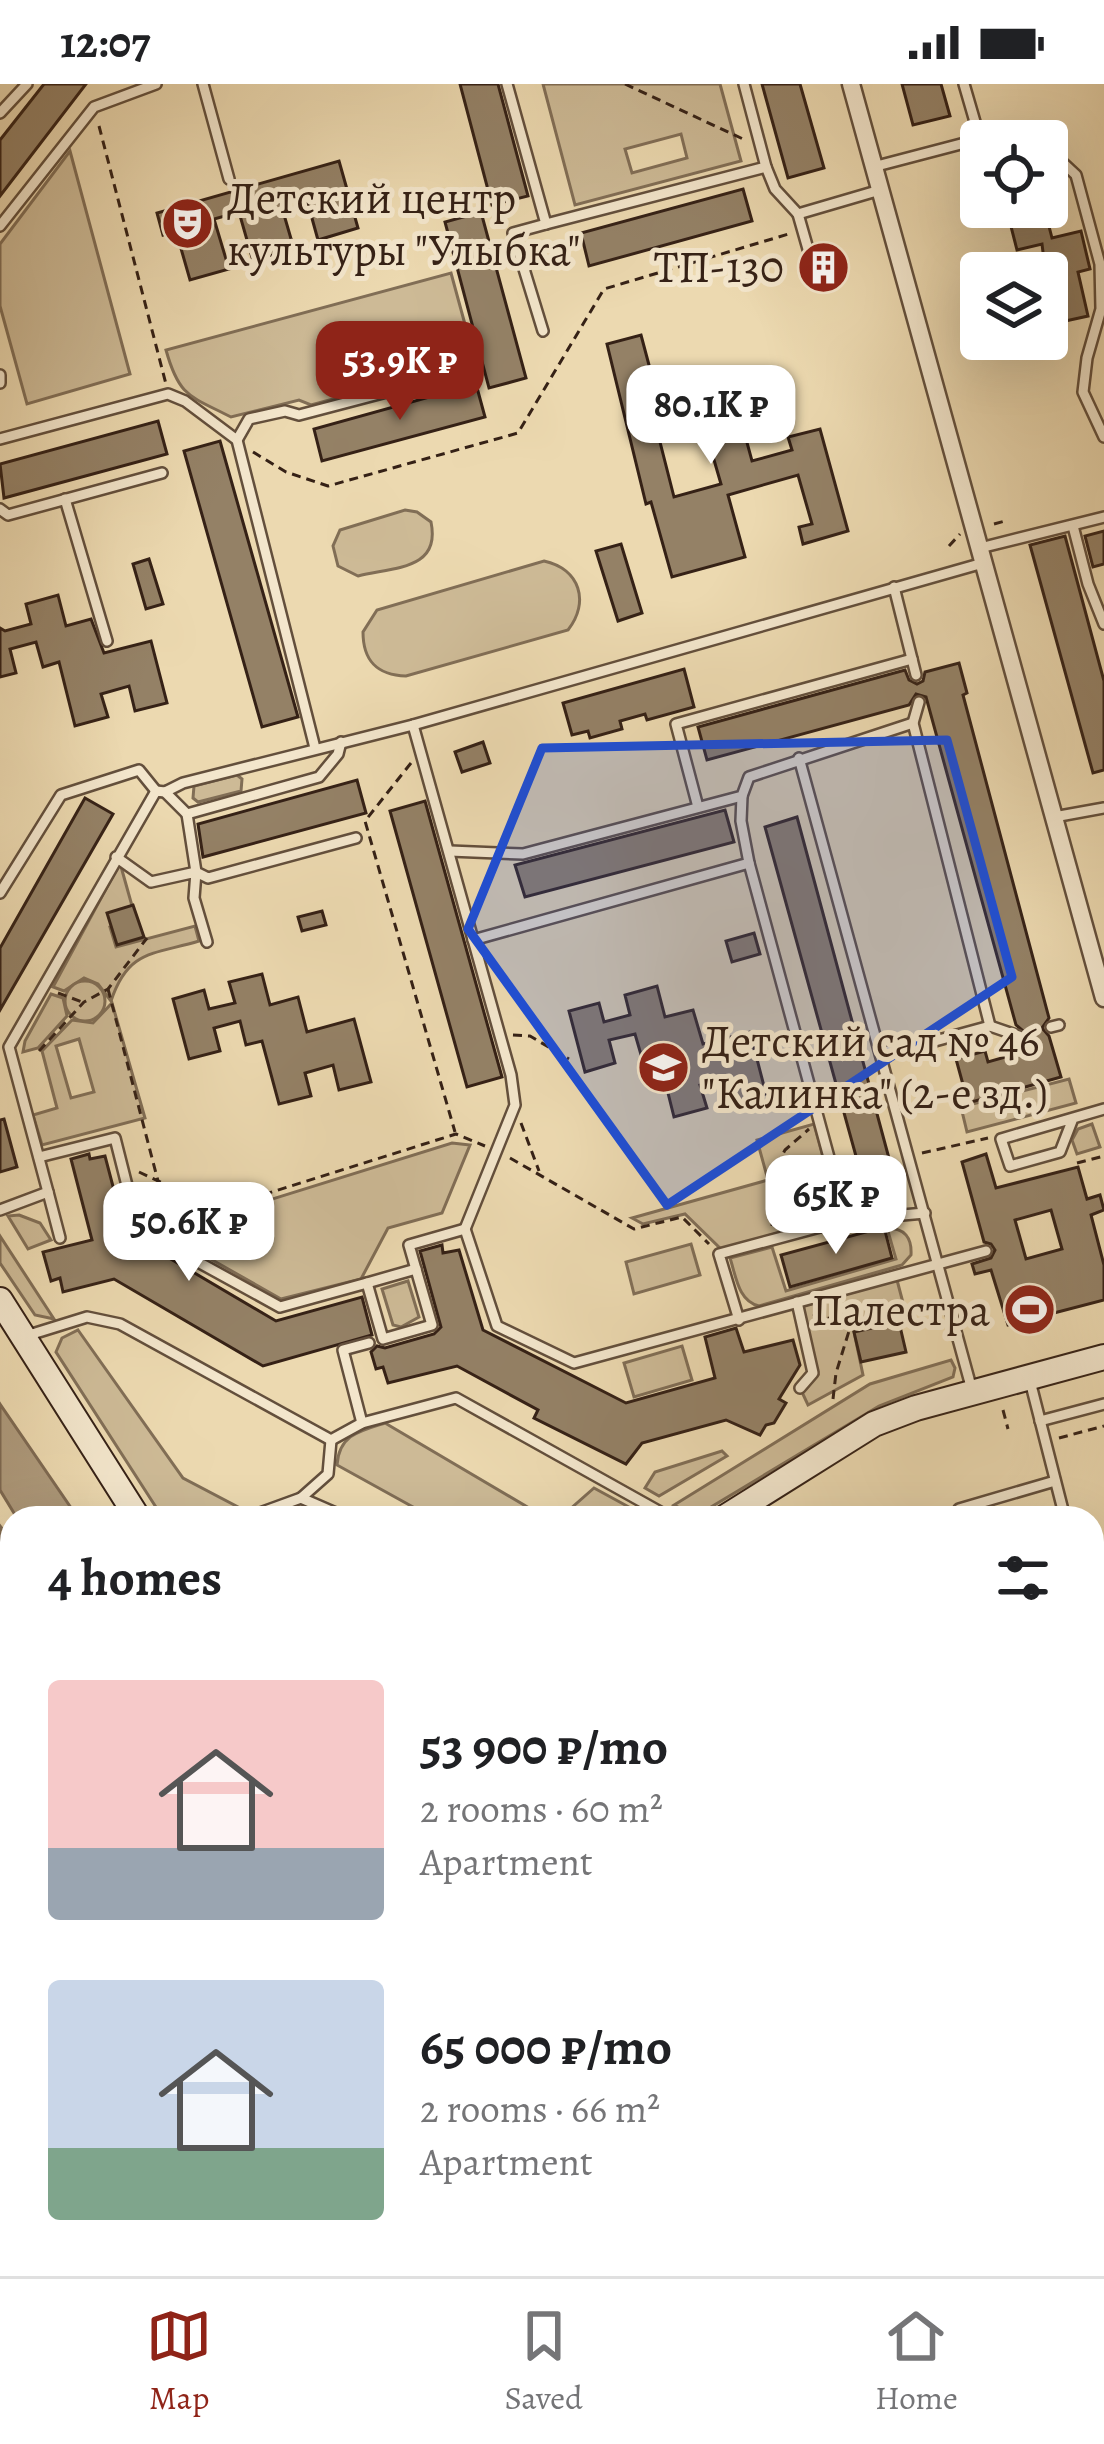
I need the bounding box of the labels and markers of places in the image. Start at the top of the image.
place label: Детский центр культуры "Улыбка" [227,167,581,281]
theatre icon: Детский центр культуры "Улыбка" [160,196,216,252]
place label: ТП-130 [654,236,784,298]
building icon: ТП-130 [795,239,851,295]
pin: 53.9K ₽ [289,321,511,423]
pin: 80.1K ₽ [600,365,822,467]
place label: Детский сад № 46 "Калинка" (2-е зд.) [702,1010,1048,1124]
school or university icon: Детский сад № 46 "Калинка" (2-е зд.) [635,1039,691,1095]
pin: 65K ₽ [752,1155,920,1257]
pin: 50.6K ₽ [78,1182,300,1284]
place label: Палестра [811,1279,990,1341]
sports icon: Палестра [1001,1282,1057,1338]

